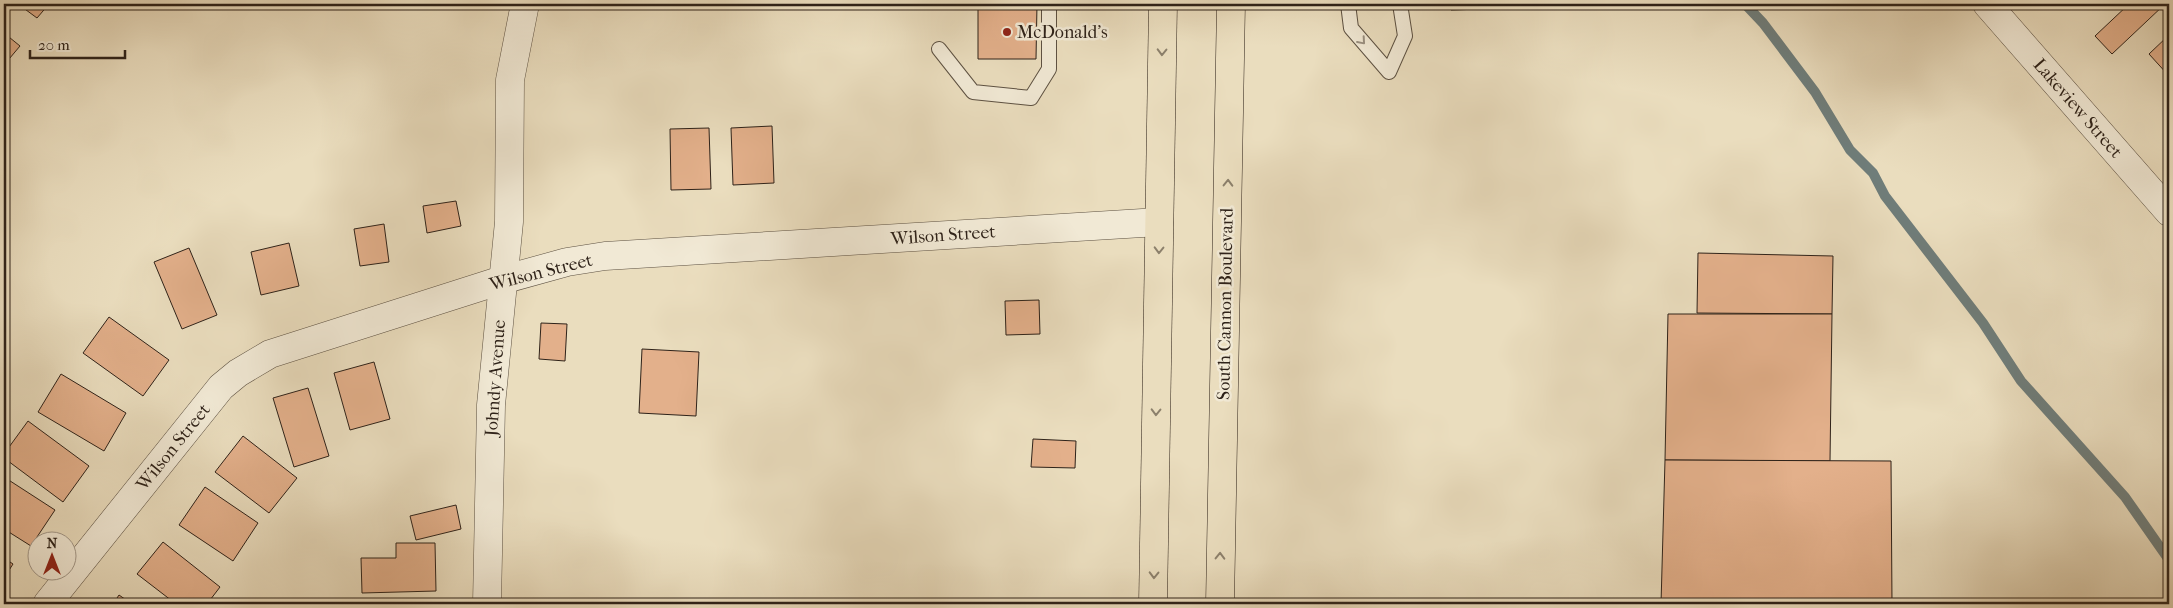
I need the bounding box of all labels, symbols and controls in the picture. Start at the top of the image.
place label: McDonald's [1017,22,1108,43]
marker: McDonald's [1001,26,1013,38]
scale bar [30,28,125,60]
one-way arrow [1356,35,1365,44]
text: 20 m [38,36,70,54]
one-way arrow [1157,49,1167,57]
street label: Lakeview Street [2029,54,2127,163]
one-way arrow [1223,179,1233,186]
street label: South Cannon Boulevard [1213,208,1238,400]
street label: Wilson Street [889,221,997,250]
one-way arrow [1153,246,1164,254]
street label: Wilson Street [487,249,595,296]
street label: Johndy Avenue [481,319,510,439]
street label: Wilson Street [131,399,215,496]
one-way arrow [1151,409,1161,417]
north arrow [28,530,78,580]
text: N [47,535,58,552]
one-way arrow [1215,551,1226,559]
one-way arrow [1148,571,1159,579]

